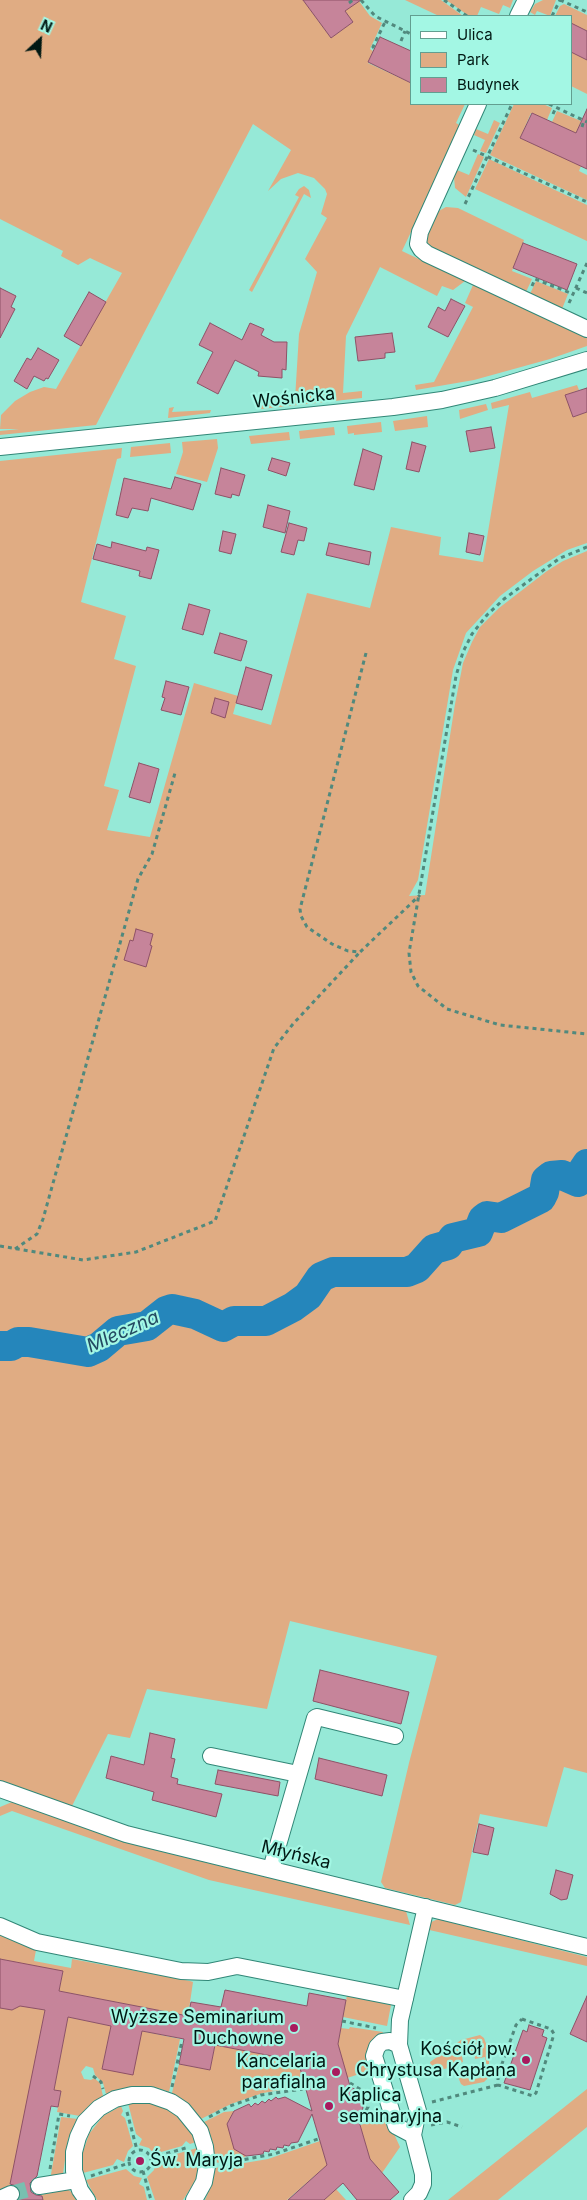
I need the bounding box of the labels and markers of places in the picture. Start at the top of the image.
place label: Wyższe Seminarium Duchowne [111,2007,284,2050]
marker: Wyższe Seminarium Duchowne [288,2022,300,2034]
place label: Kościół pw. Chrystusa Kapłana [356,2039,516,2082]
place label: Kancelaria parafialna [236,2051,326,2094]
marker: Kościół pw. Chrystusa Kapłana [520,2054,532,2066]
marker: Kancelaria parafialna [330,2066,342,2078]
place label: Kaplica seminaryjna [339,2085,442,2128]
marker: Kaplica seminaryjna [323,2100,335,2112]
place label: Św. Maryja [150,2150,243,2172]
marker: Św. Maryja [134,2155,146,2167]

